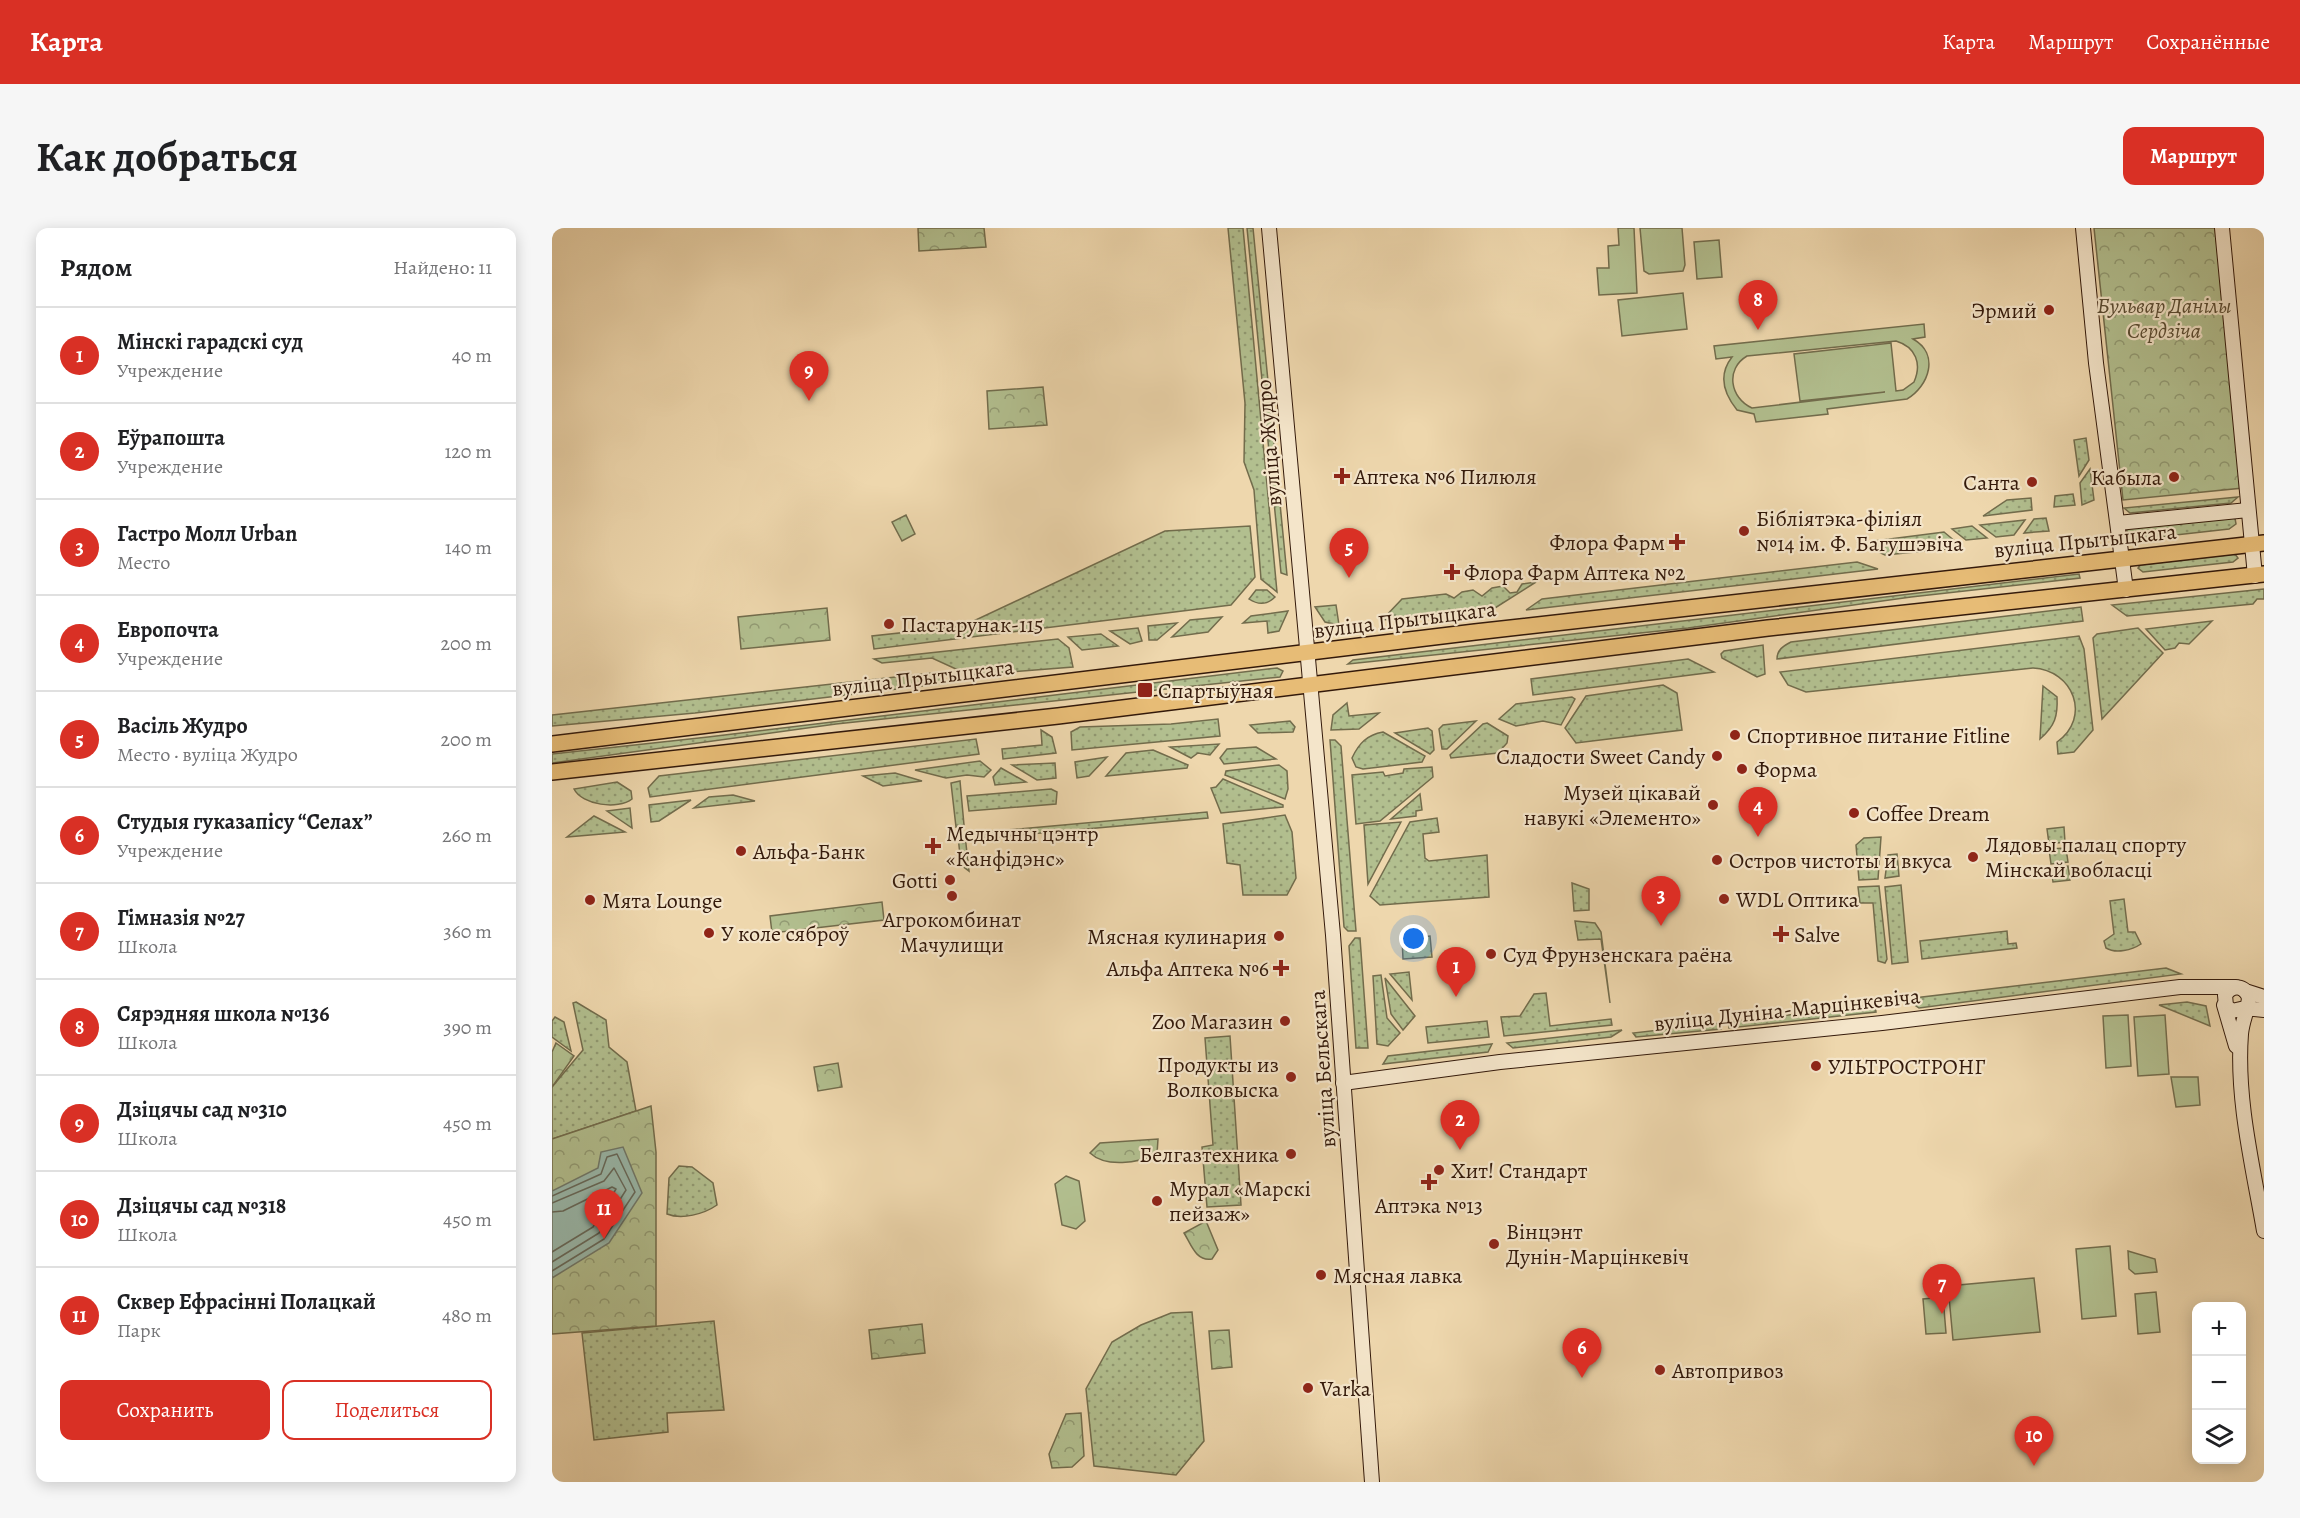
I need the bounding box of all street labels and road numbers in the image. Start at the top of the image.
street label: вуліца Жудро [1249,378,1289,508]
street label: вуліца Прытыцкага [1992,516,2179,565]
street label: вуліца Прытыцкага [1312,594,1499,646]
street label: вуліца Прытыцкага [830,652,1017,704]
street label: вуліца Дуніна-Марцінкевіча [1652,981,1923,1039]
street label: вуліца Бельскага [1302,988,1343,1149]

